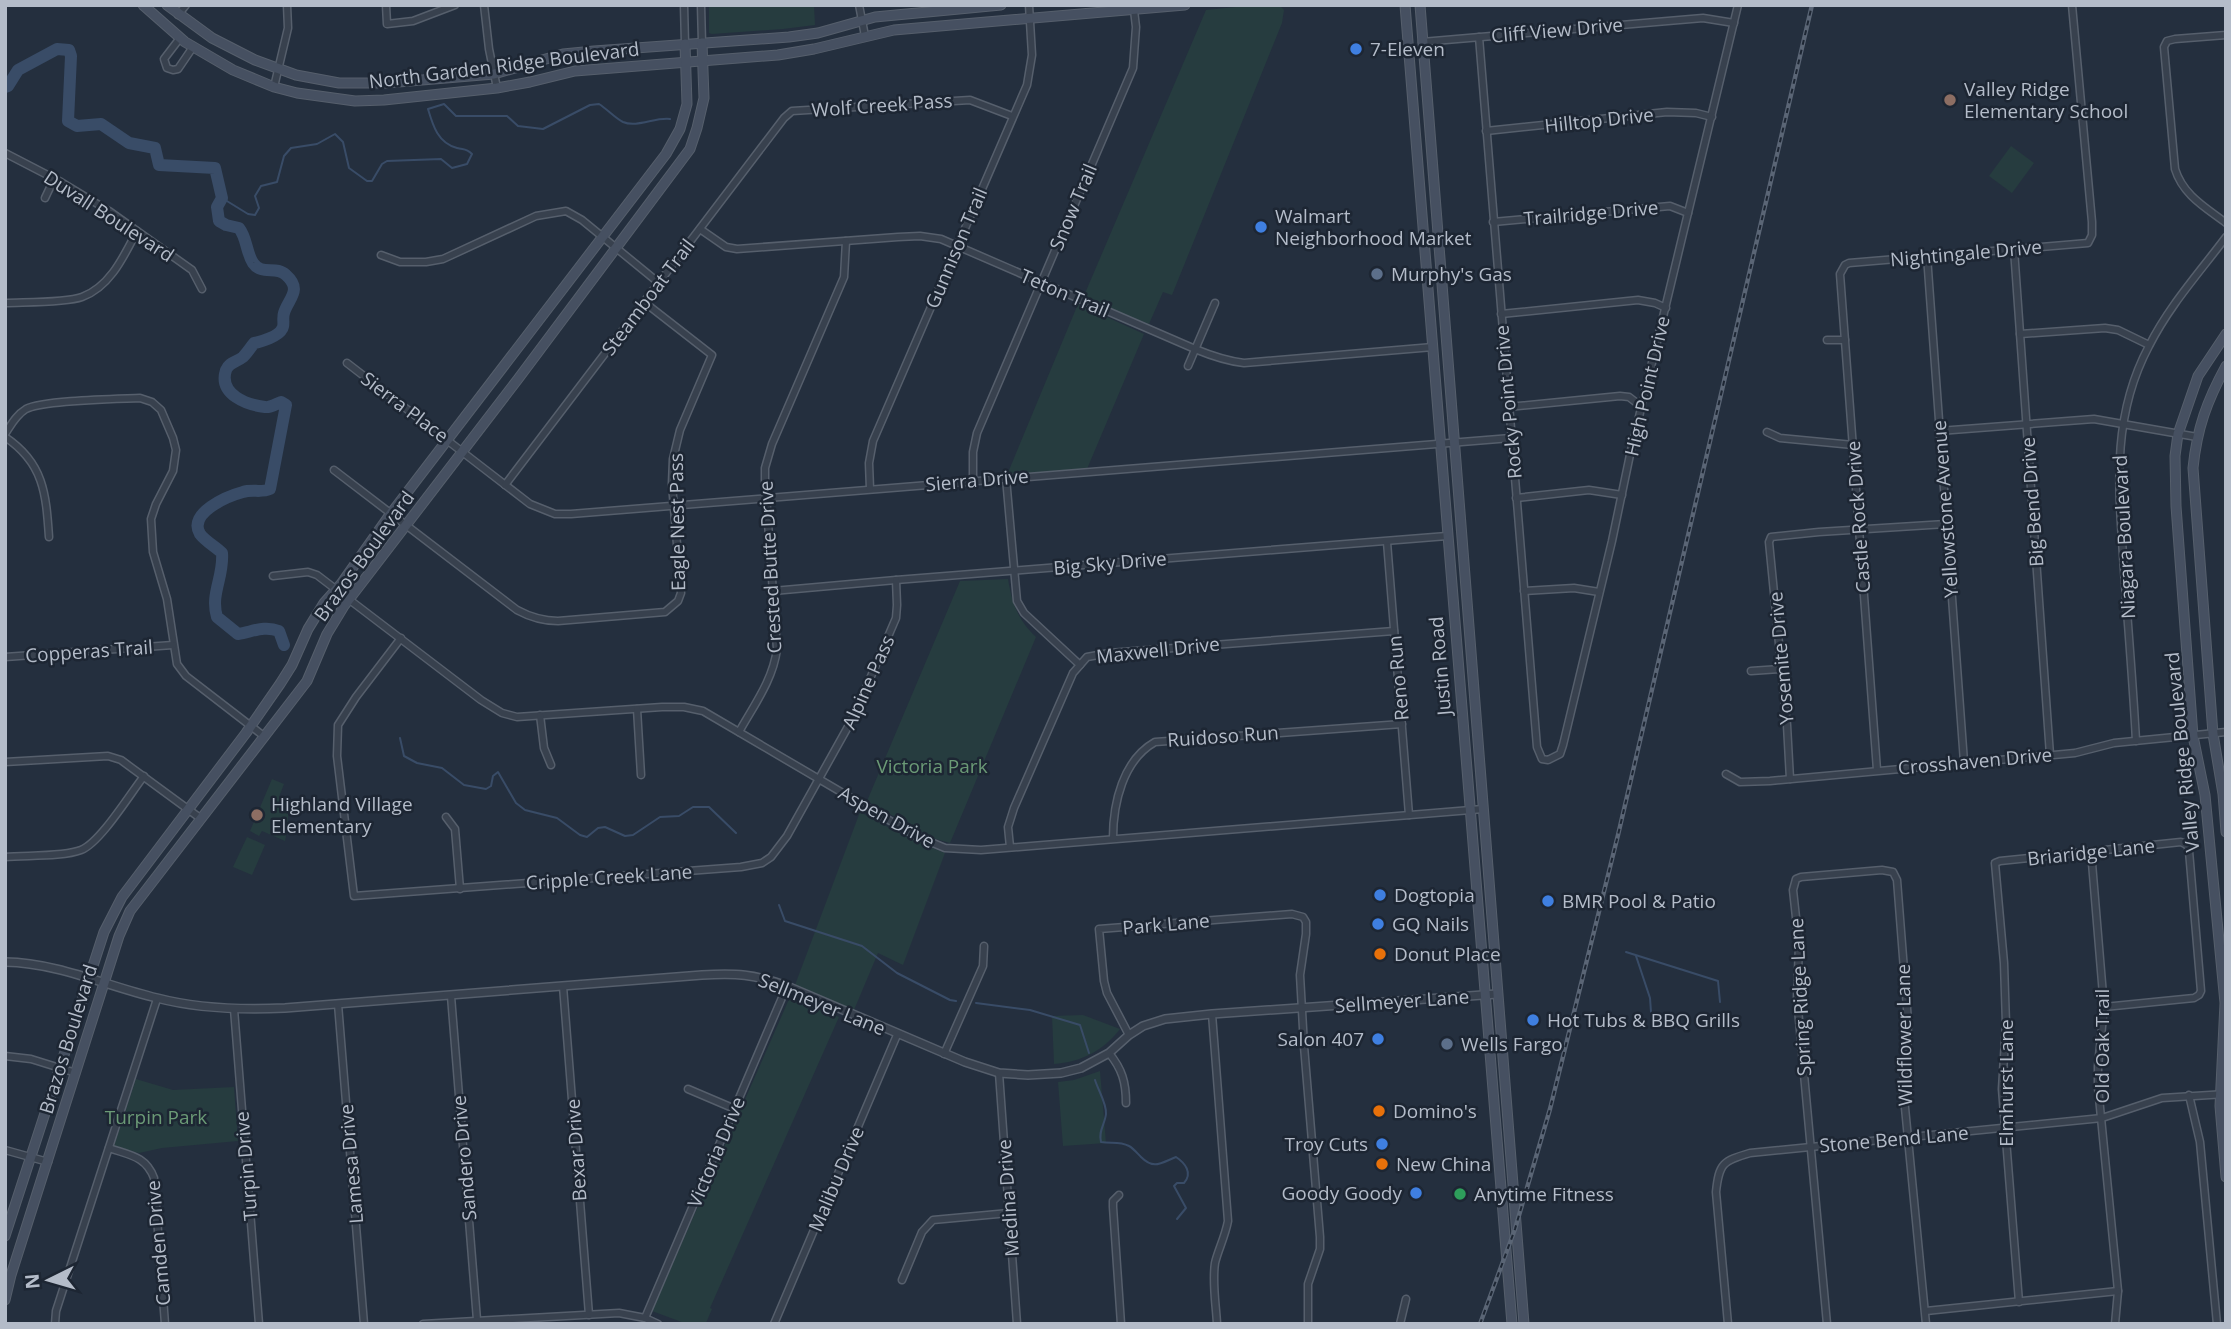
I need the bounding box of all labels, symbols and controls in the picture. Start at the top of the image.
street label: Cliff View Drive [1490,11,1624,49]
street label: North Garden Ridge Boulevard [367,36,641,94]
place label: 7-Eleven [1370,36,1445,62]
marker: 7-Eleven [1348,41,1364,57]
place label: Valley Ridge Elementary School [1964,76,2128,124]
street label: Wolf Creek Pass [811,87,953,123]
marker: Valley Ridge Elementary School [1942,92,1958,108]
street label: Hilltop Drive [1543,101,1655,139]
street label: Snow Trail [1043,160,1103,254]
street label: Duvall Boulevard [39,164,179,268]
street label: Gunnison Trail [919,184,993,312]
street label: Trailridge Drive [1523,194,1659,232]
place label: Walmart Neighborhood Market [1275,203,1472,251]
marker: Walmart Neighborhood Market [1253,219,1269,235]
street label: Steamboat Trail [596,233,700,361]
street label: Nightingale Drive [1889,233,2043,273]
place label: Murphy's Gas [1391,261,1512,287]
street label: Teton Trail [1017,263,1113,323]
marker: Murphy's Gas [1369,266,1385,282]
street label: High Point Drive [1618,313,1676,459]
street label: Rocky Point Drive [1488,324,1528,480]
street label: Sierra Place [356,365,454,449]
street label: Yellowstone Avenue [1926,419,1964,599]
street label: Big Bend Drive [2014,436,2050,568]
street label: Castle Rock Drive [1840,440,1876,594]
street label: Eagle Nest Pass [663,453,691,591]
street label: Niagara Boulevard [2107,454,2141,620]
street label: Sierra Drive [924,463,1030,497]
street label: Crested Butte Drive [752,480,788,654]
street label: Brazos Boulevard [308,486,420,626]
street label: Big Sky Drive [1052,545,1168,581]
street label: Yosemite Drive [1762,591,1800,725]
street label: Justin Road [1423,615,1457,719]
street label: Alpine Pass [836,631,900,733]
street label: Maxwell Drive [1095,631,1221,669]
street label: Copperas Trail [24,634,154,668]
street label: Reno Run [1381,634,1415,722]
street label: Valley Ridge Boulevard [2159,651,2205,853]
street label: Ruidoso Run [1166,719,1280,753]
street label: Crosshaven Drive [1897,741,2053,781]
park label: Victoria Park [876,753,988,779]
street label: Aspen Drive [834,780,940,854]
place label: Highland Village Elementary [271,791,413,839]
marker: Highland Village Elementary [249,807,265,823]
street label: Briaridge Lane [2026,832,2156,872]
street label: Cripple Creek Lane [525,858,693,896]
place label: Dogtopia [1394,882,1475,908]
marker: Dogtopia [1372,887,1388,903]
place label: BMR Pool & Patio [1562,888,1716,914]
marker: BMR Pool & Patio [1540,893,1556,909]
street label: Park Lane [1121,907,1211,941]
place label: GQ Nails [1392,911,1469,937]
marker: GQ Nails [1370,916,1386,932]
street label: Spring Ridge Lane [1783,917,1817,1077]
place label: Donut Place [1394,941,1501,967]
marker: Donut Place [1372,946,1388,962]
street label: Brazos Boulevard [33,961,103,1117]
street label: Wildflower Lane [1890,964,1918,1106]
street label: Sellmeyer Lane [755,967,889,1041]
street label: Sellmeyer Lane [1334,983,1470,1019]
street label: Old Oak Trail [2089,989,2115,1103]
place label: Hot Tubs & BBQ Grills [1547,1007,1740,1033]
marker: Hot Tubs & BBQ Grills [1525,1012,1541,1028]
street label: Elmhurst Lane [1993,1019,2019,1147]
place label: Salon 407 [1278,1026,1364,1052]
marker: Salon 407 [1370,1031,1386,1047]
place label: Wells Fargo [1461,1031,1563,1057]
marker: Wells Fargo [1439,1036,1455,1052]
street label: Victoria Drive [681,1093,751,1211]
street label: Sandero Drive [446,1094,482,1222]
street label: Bexar Drive [559,1098,593,1202]
place label: Domino's [1393,1098,1477,1124]
street label: Lamesa Drive [333,1103,369,1225]
marker: Domino's [1371,1103,1387,1119]
park label: Turpin Park [105,1104,207,1130]
street label: Turpin Drive [228,1110,264,1222]
street label: Stone Bend Lane [1818,1120,1970,1158]
street label: Malibu Drive [802,1122,870,1236]
place label: Troy Cuts [1284,1131,1368,1157]
marker: Troy Cuts [1374,1136,1390,1152]
street label: Medina Drive [991,1138,1025,1258]
place label: New China [1396,1151,1491,1177]
marker: New China [1374,1156,1390,1172]
street label: Camden Drive [140,1179,176,1307]
place label: Goody Goody [1281,1180,1402,1206]
place label: Anytime Fitness [1474,1181,1614,1207]
marker: Goody Goody [1408,1185,1424,1201]
marker: Anytime Fitness [1452,1186,1468,1202]
north arrow [14,1245,84,1315]
text: N [18,1273,46,1290]

